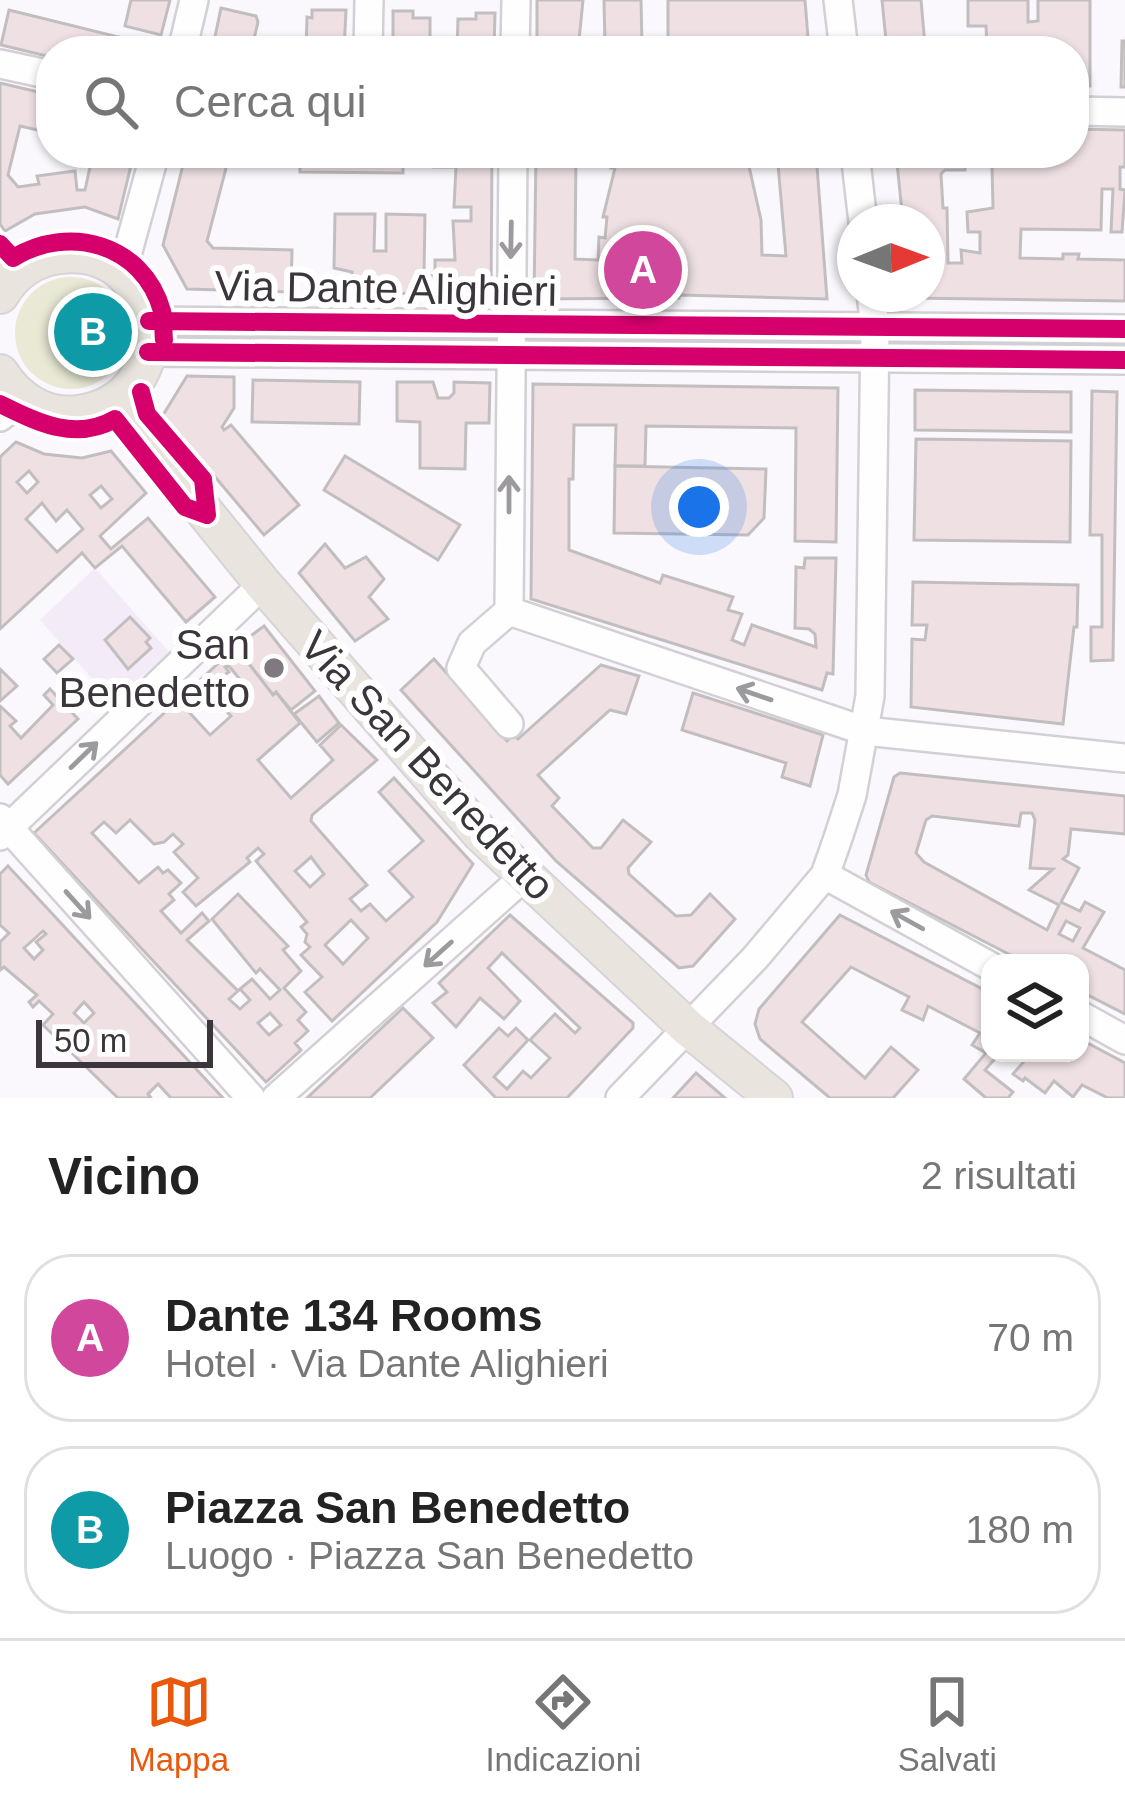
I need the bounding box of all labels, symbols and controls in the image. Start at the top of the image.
search box [36,36,1089,168]
icon: search [78,69,144,135]
text: Cerca qui [174,76,367,127]
north arrow [837,204,945,312]
one-way arrow [500,220,523,259]
pin: A [604,225,682,315]
street label: Via Dante Alighieri [214,262,558,315]
pin: B [54,287,132,377]
one-way arrow [498,475,520,514]
your location [669,477,729,537]
place label: San Benedetto [58,621,250,716]
street label: Via San Benedetto [291,622,564,909]
marker: San Benedetto [261,655,287,681]
one-way arrow [736,681,774,703]
one-way arrow [69,742,99,770]
one-way arrow [64,889,91,920]
one-way arrow [891,908,926,931]
one-way arrow [423,940,453,967]
map controls [981,954,1089,1062]
button: layers [981,954,1089,1062]
scale bar [36,1014,213,1067]
text: 50 m [54,1022,127,1059]
text: Vicino [48,1148,200,1205]
text: 2 risultati [921,1154,1077,1197]
text: Dante 134 Rooms [165,1290,543,1341]
text: A [76,1316,104,1359]
text: 70 m [987,1316,1074,1359]
text: Hotel · Via Dante Alighieri [165,1342,609,1385]
text: Piazza San Benedetto [165,1482,630,1533]
text: B [76,1508,104,1551]
text: 180 m [966,1508,1074,1551]
text: Luogo · Piazza San Benedetto [165,1534,694,1577]
tab: Mappa [128,1669,229,1779]
tab: Indicazioni [485,1669,641,1779]
tab: Salvati [898,1669,997,1779]

